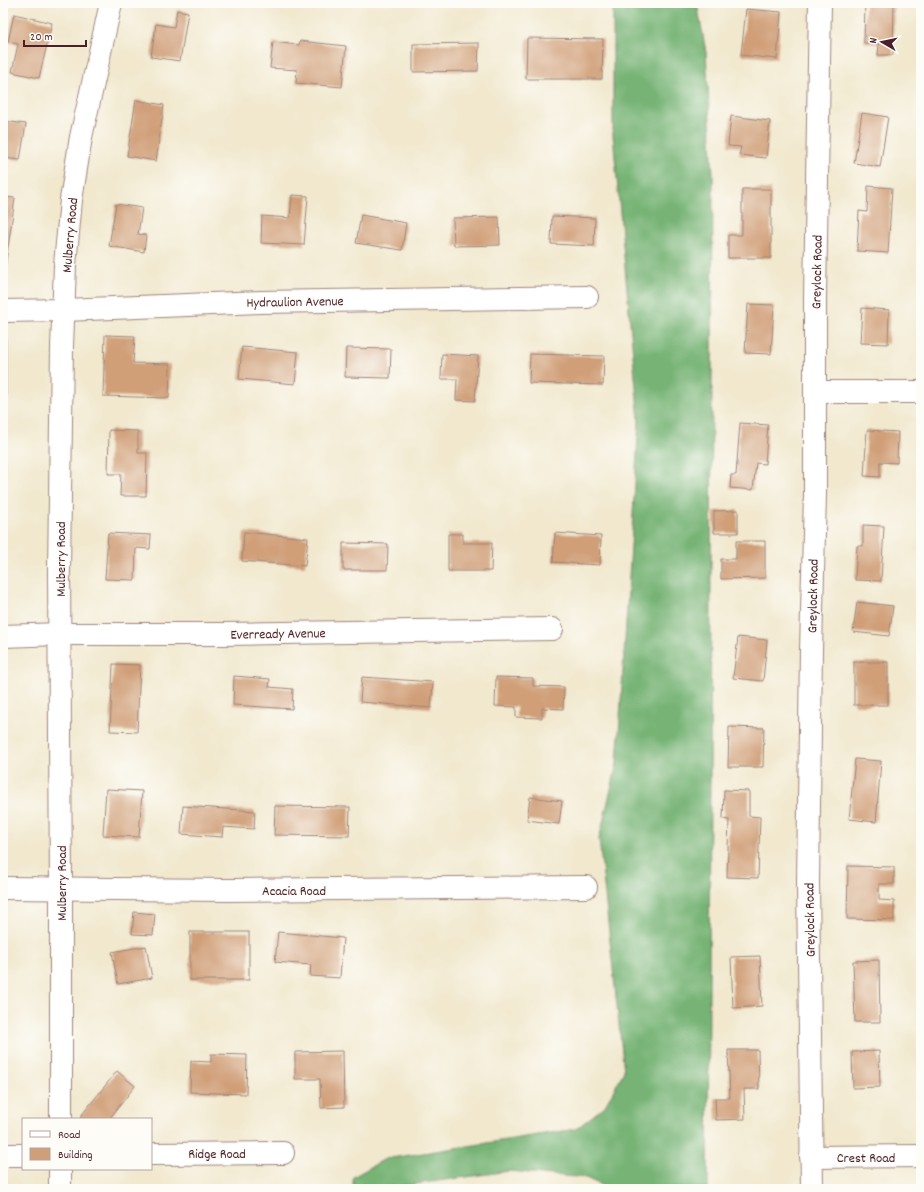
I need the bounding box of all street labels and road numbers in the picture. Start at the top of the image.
street label: Mulberry Road [58,197,84,274]
street label: Greylock Road [807,235,829,309]
street label: Hydraulion Avenue [246,292,344,314]
street label: Mulberry Road [52,521,72,597]
street label: Greylock Road [803,559,825,633]
street label: Everready Avenue [230,624,326,646]
street label: Mulberry Road [53,845,73,921]
street label: Acacia Road [262,882,326,902]
street label: Greylock Road [800,883,822,957]
street label: Ridge Road [188,1145,246,1165]
street label: Crest Road [837,1149,895,1169]

